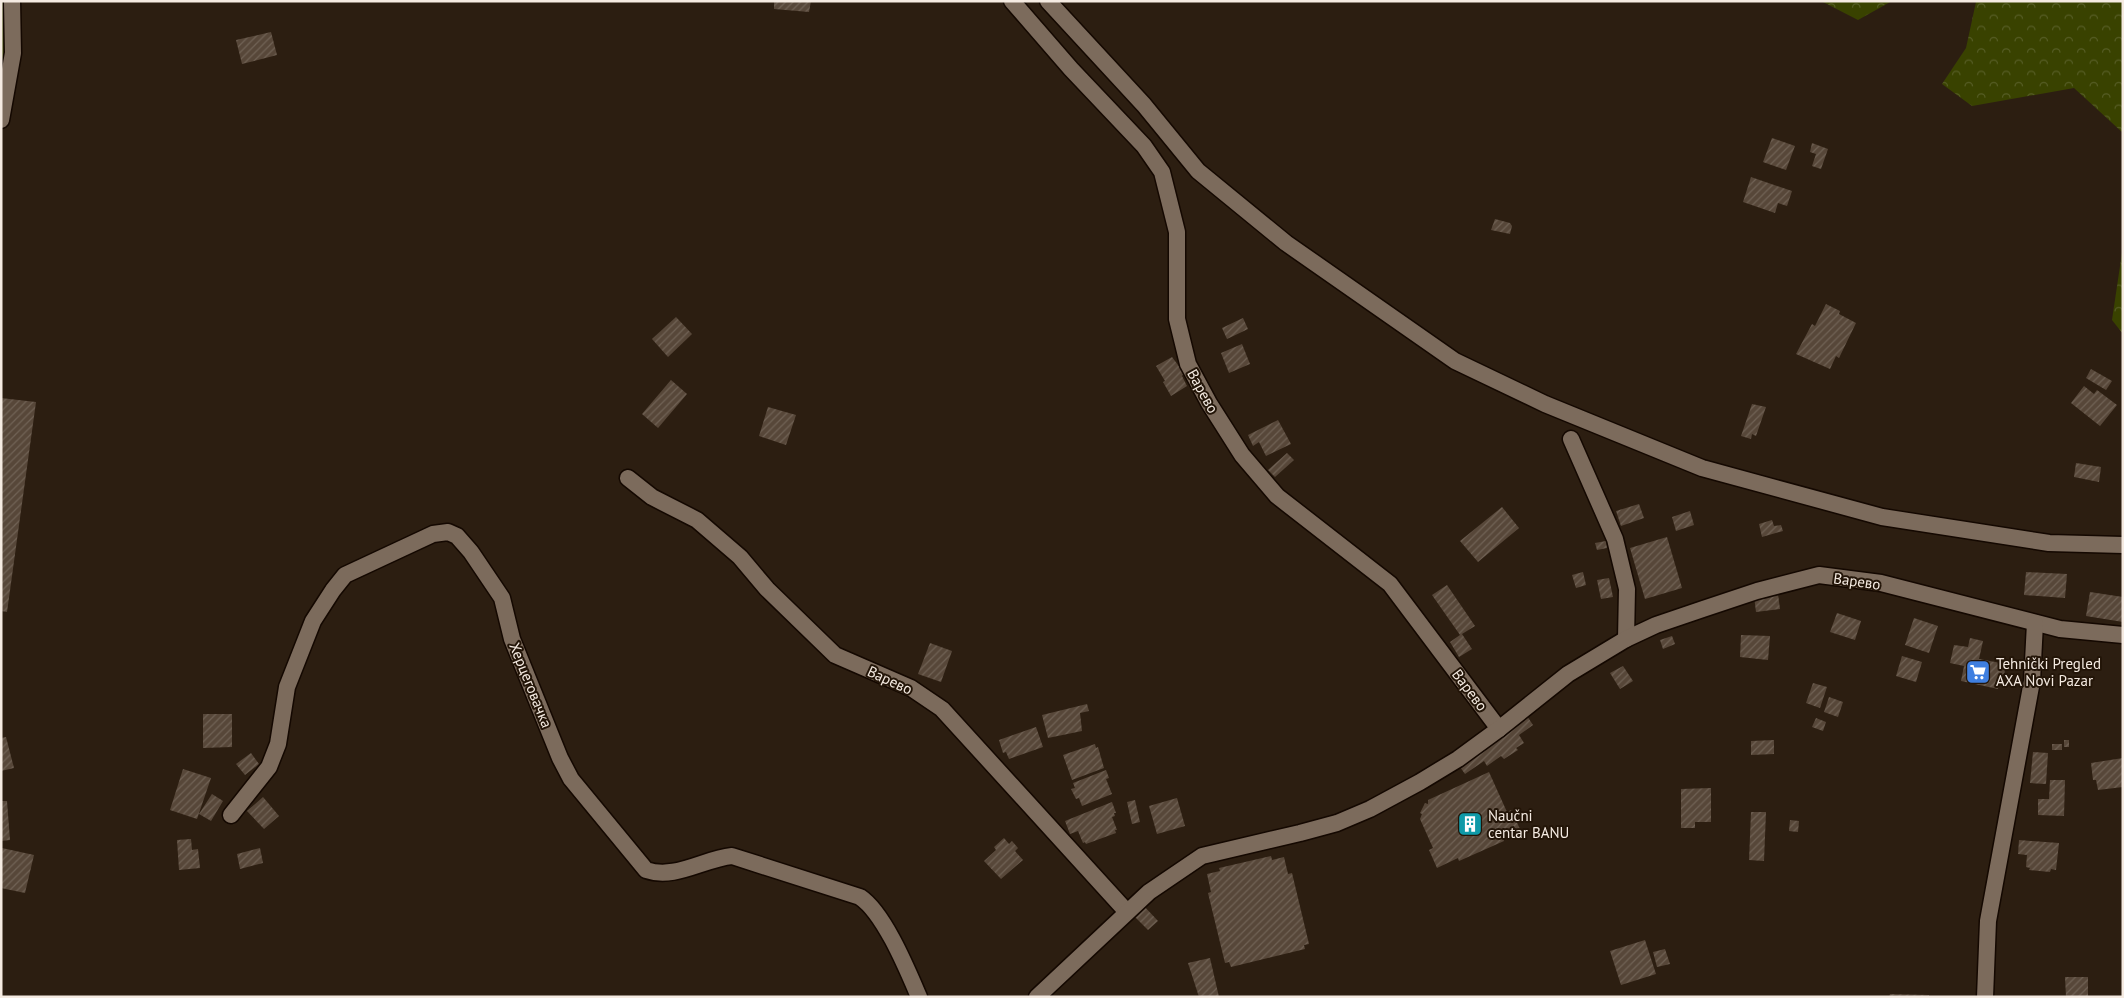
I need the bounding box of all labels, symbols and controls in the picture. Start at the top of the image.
street label: Варево [1183,366,1223,416]
street label: Варево [1832,568,1882,594]
street label: Херцеговачка [505,640,557,730]
place label: Tehnički Pregled AXA Novi Pazar [1996,654,2101,690]
supermarket icon: Tehnički Pregled AXA Novi Pazar [1965,659,1991,685]
street label: Варево [864,661,916,699]
street label: Варево [1448,665,1492,715]
place label: Naučni centar BANU [1488,806,1569,842]
building icon: Naučni centar BANU [1457,811,1483,837]

